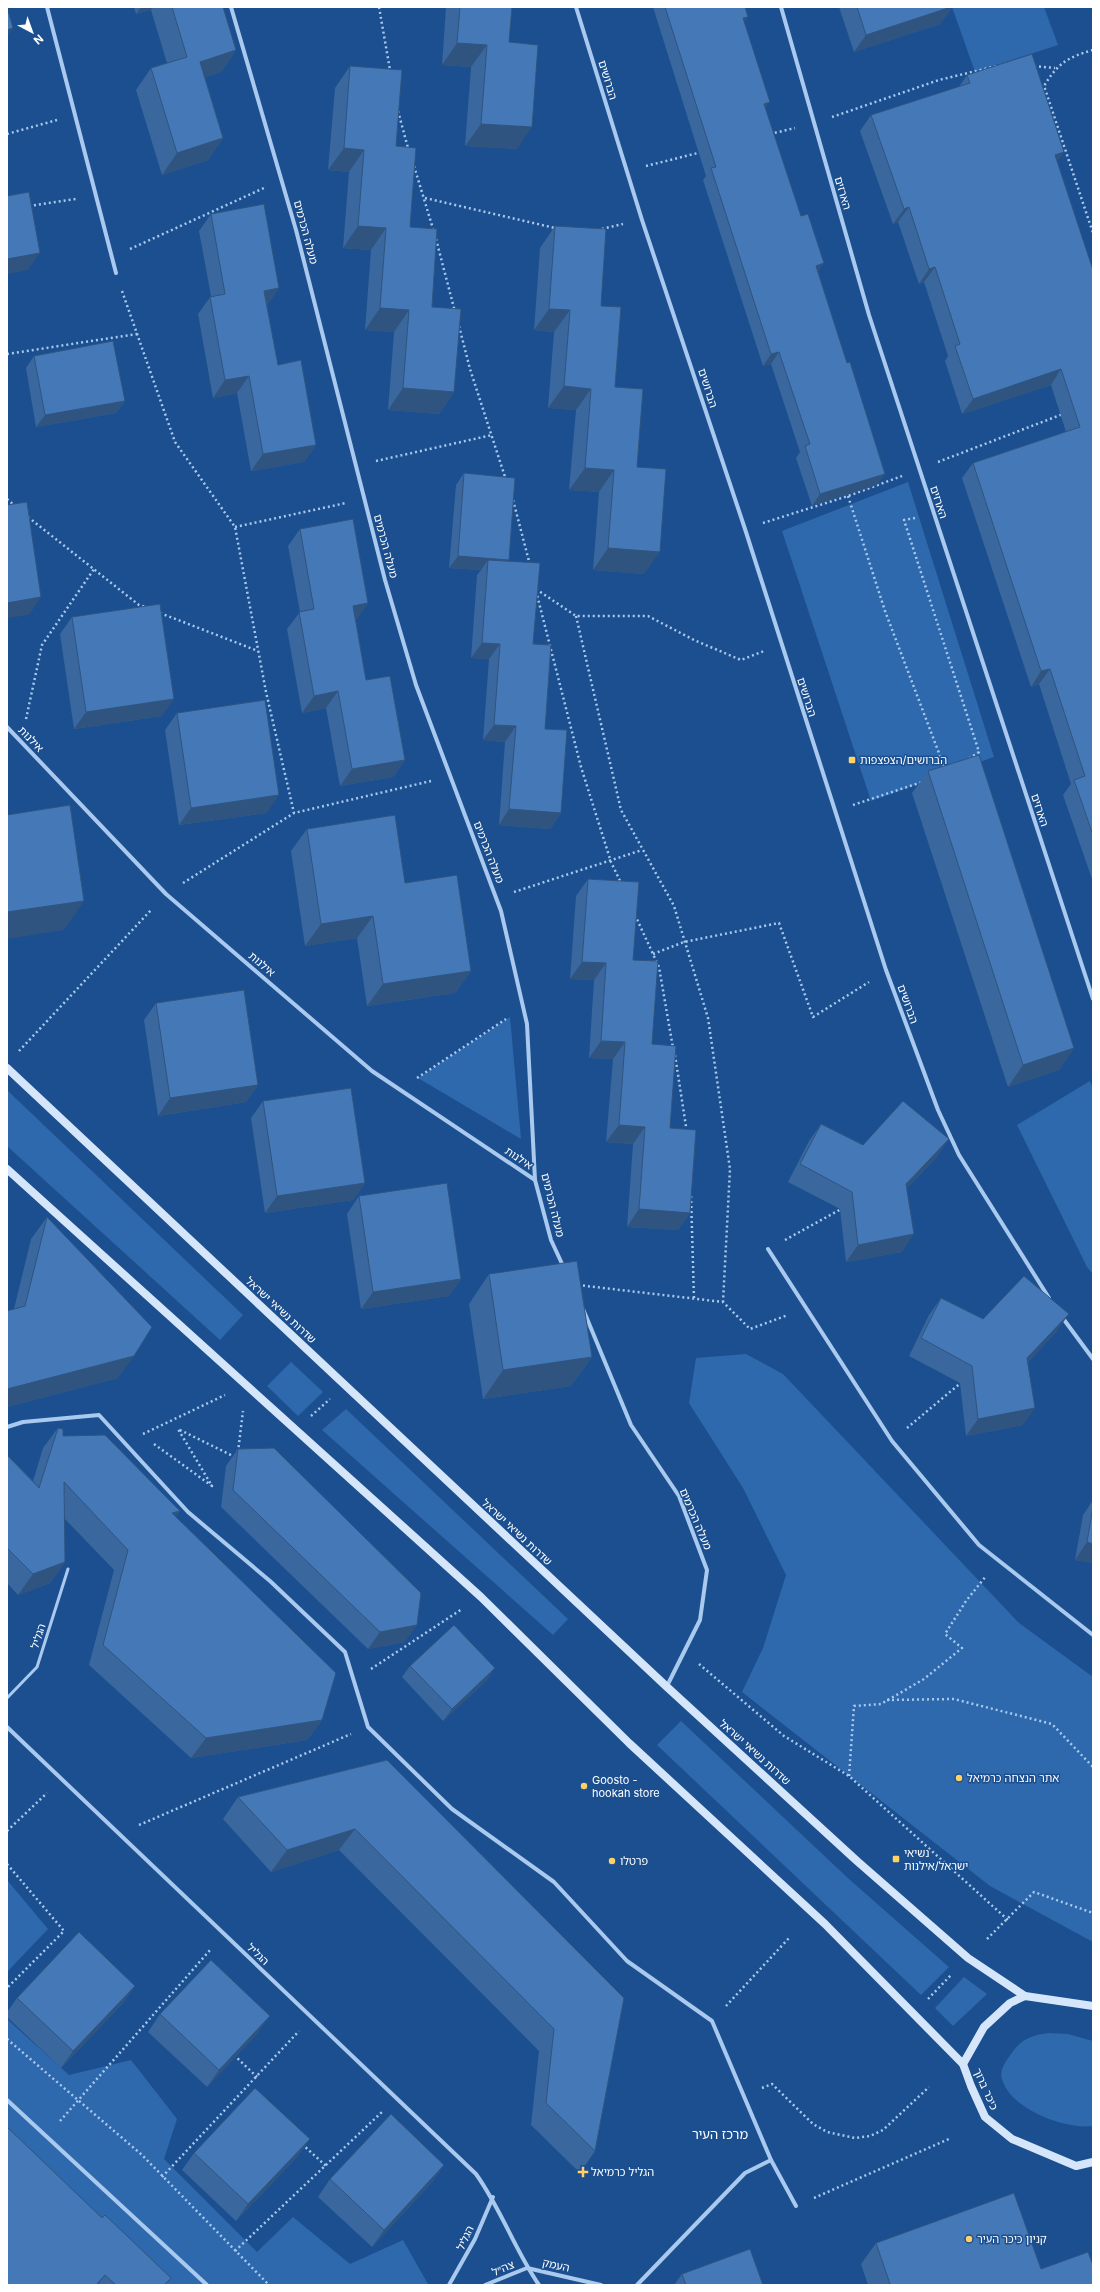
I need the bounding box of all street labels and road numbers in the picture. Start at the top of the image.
street label: הברושים [595,59,621,101]
street label: הארזים [832,175,854,211]
street label: מעלה הכרמים [291,199,321,265]
street label: הברושים [695,367,721,409]
street label: הארזים [927,484,951,520]
street label: מעלה הכרמים [371,513,401,579]
street label: הברושים [794,676,820,718]
street label: אילנות [15,723,47,755]
street label: הארזים [1028,792,1052,828]
street label: מעלה הכרמים [471,819,507,885]
street label: אילנות [246,949,278,979]
street label: הברושים [895,983,922,1025]
street label: אילנות [502,1144,536,1172]
street label: מעלה הכרמים [538,1172,568,1238]
street label: שדרות נשיאי ישראל [243,1274,319,1346]
street label: מעלה הכרמים [677,1486,715,1552]
street label: שדרות נשיאי ישראל [479,1496,555,1568]
street label: הגליל [27,1622,49,1650]
street label: שדרות נשיאי ישראל [716,1716,794,1788]
street label: הגליל [244,1940,272,1968]
street label: כיכר ברוך [971,2066,1002,2112]
street label: הגליל [453,2223,477,2253]
street label: העמק [541,2255,571,2275]
street label: צה״ל [490,2257,516,2279]

